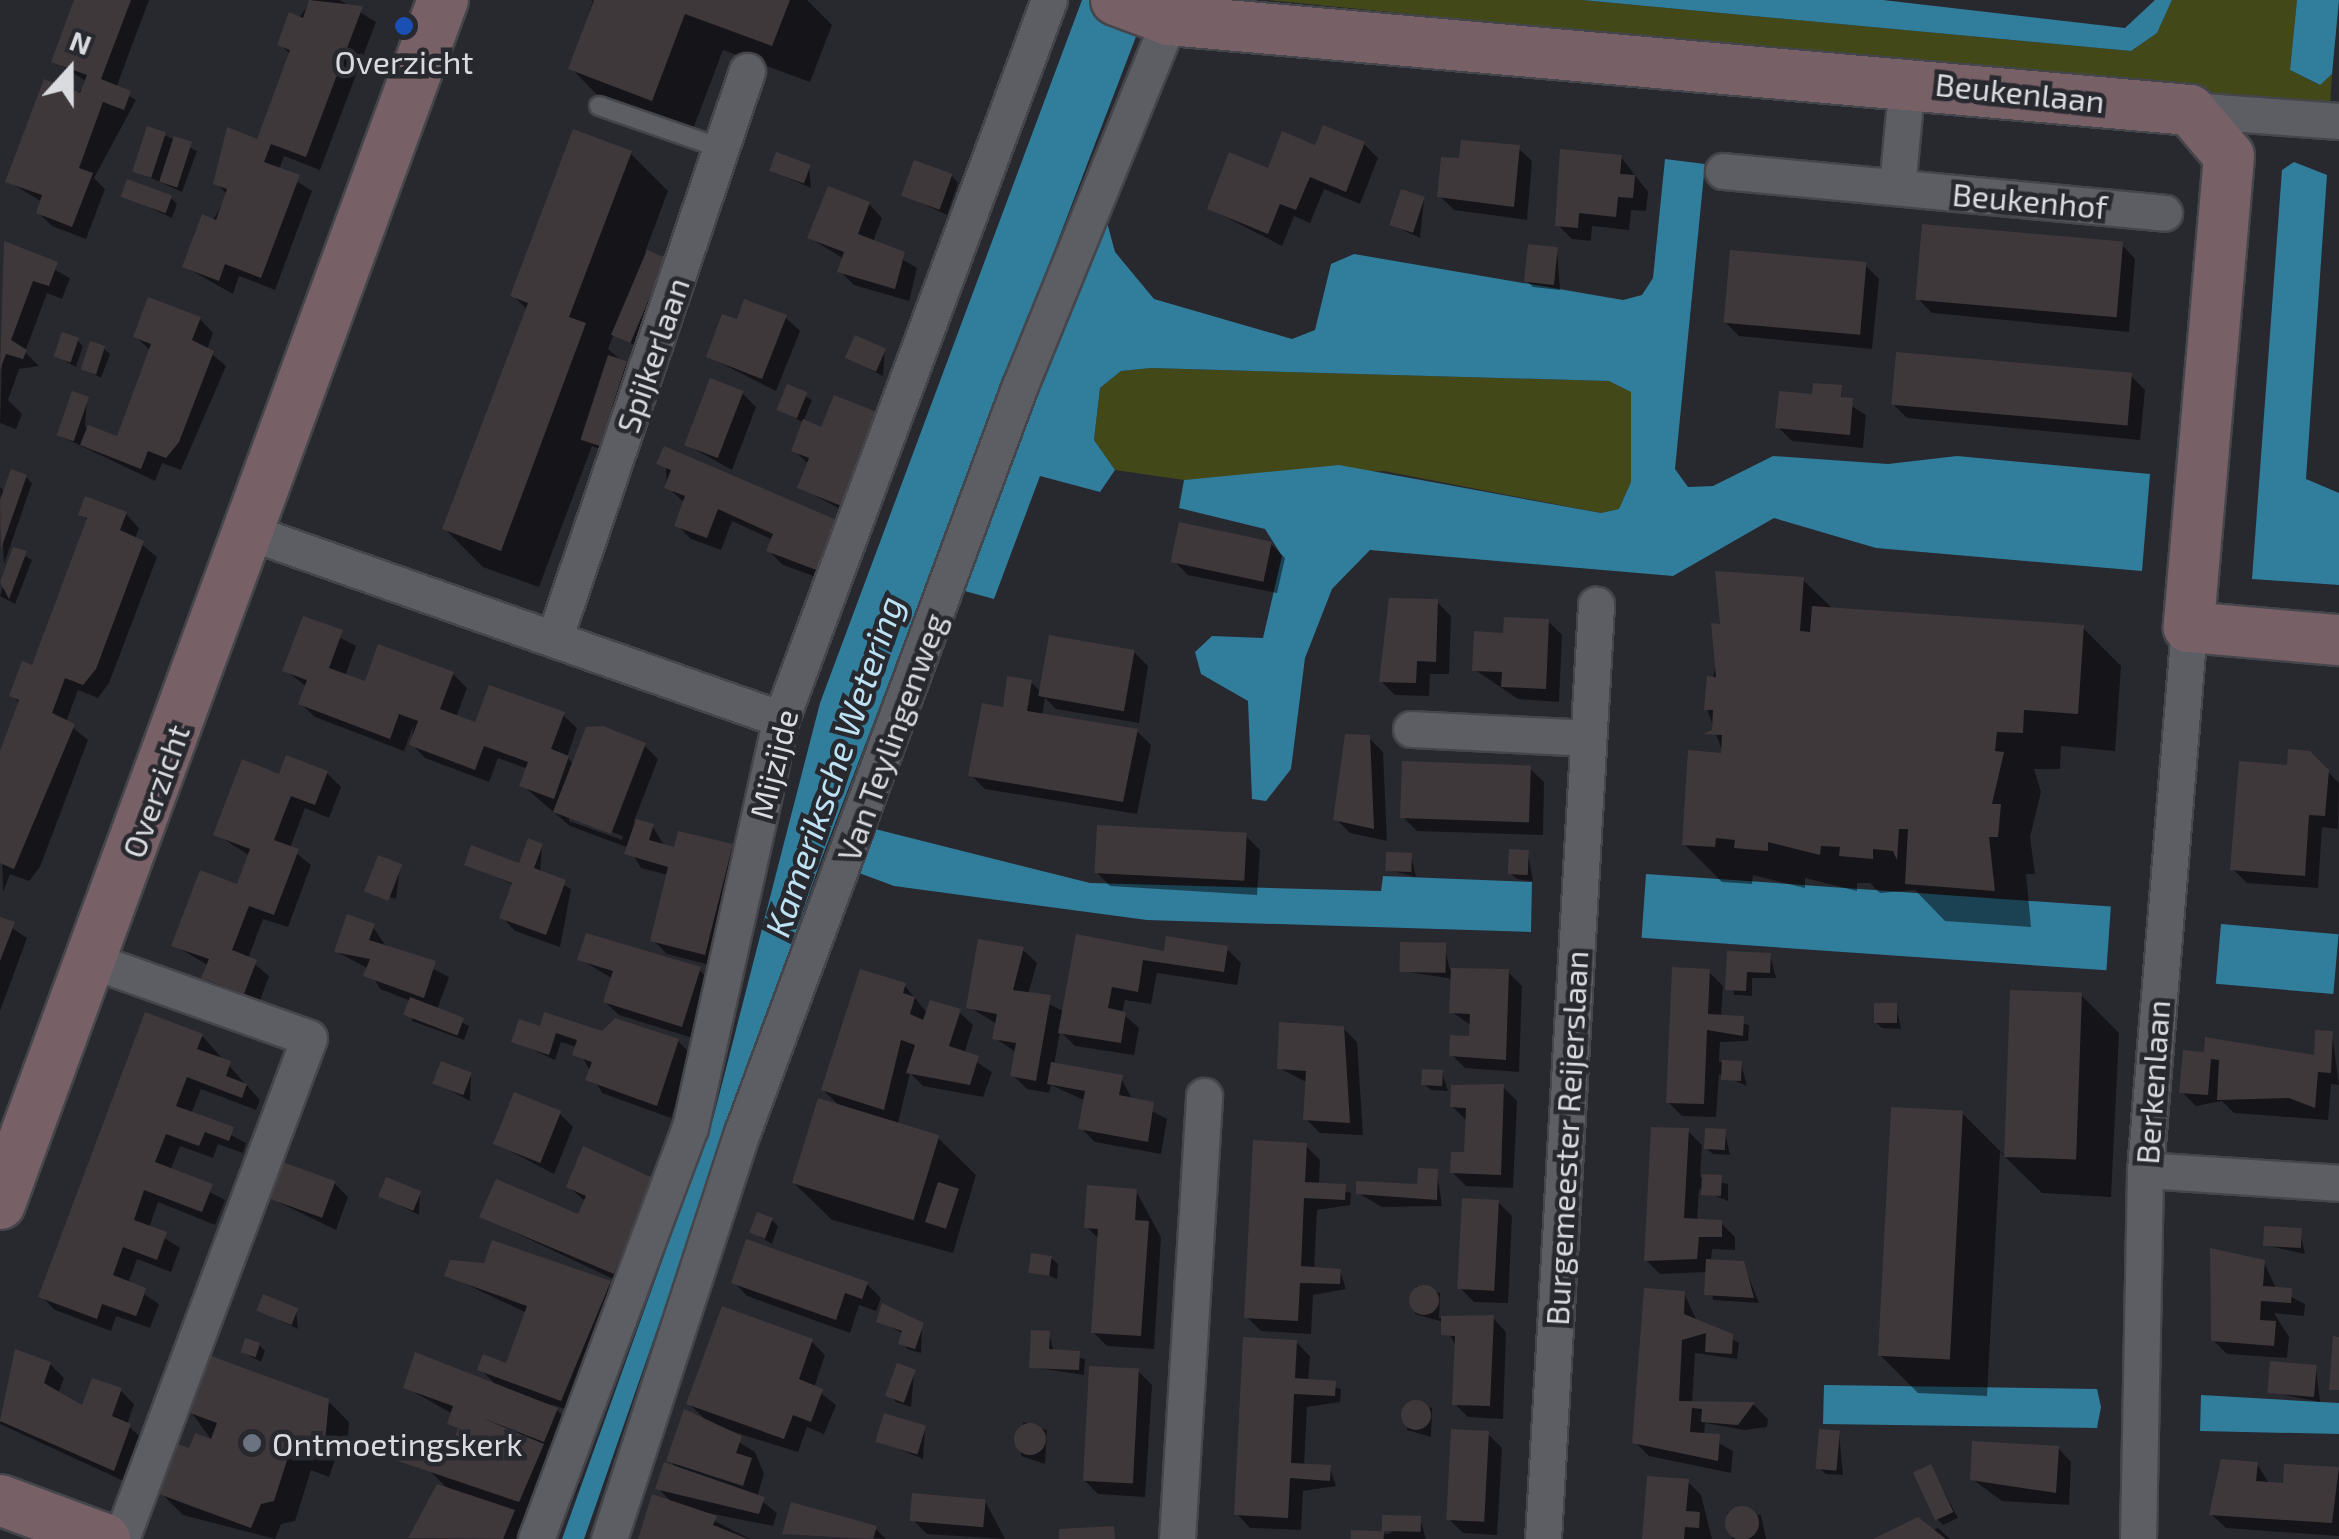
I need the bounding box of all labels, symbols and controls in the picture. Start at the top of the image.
marker: Overzicht [393,15,415,37]
north arrow [20,20,120,120]
text: N [65,22,96,61]
place label: Overzicht [335,42,473,80]
street label: Beukenlaan [1933,64,2107,120]
street label: Beukenhof [1951,174,2109,226]
street label: Spijkerlaan [608,272,696,438]
water label: Kameriksche Wetering [755,590,911,942]
street label: Van Teylingenweg [828,607,954,867]
street label: Mijzijde [741,705,805,823]
street label: Overzicht [113,719,197,863]
street label: Burgemeester Reijerslaan [1537,949,1595,1327]
street label: Berkenlaan [2127,999,2177,1165]
place label: Ontmoetingskerk [272,1424,522,1462]
marker: Ontmoetingskerk [241,1432,263,1454]

